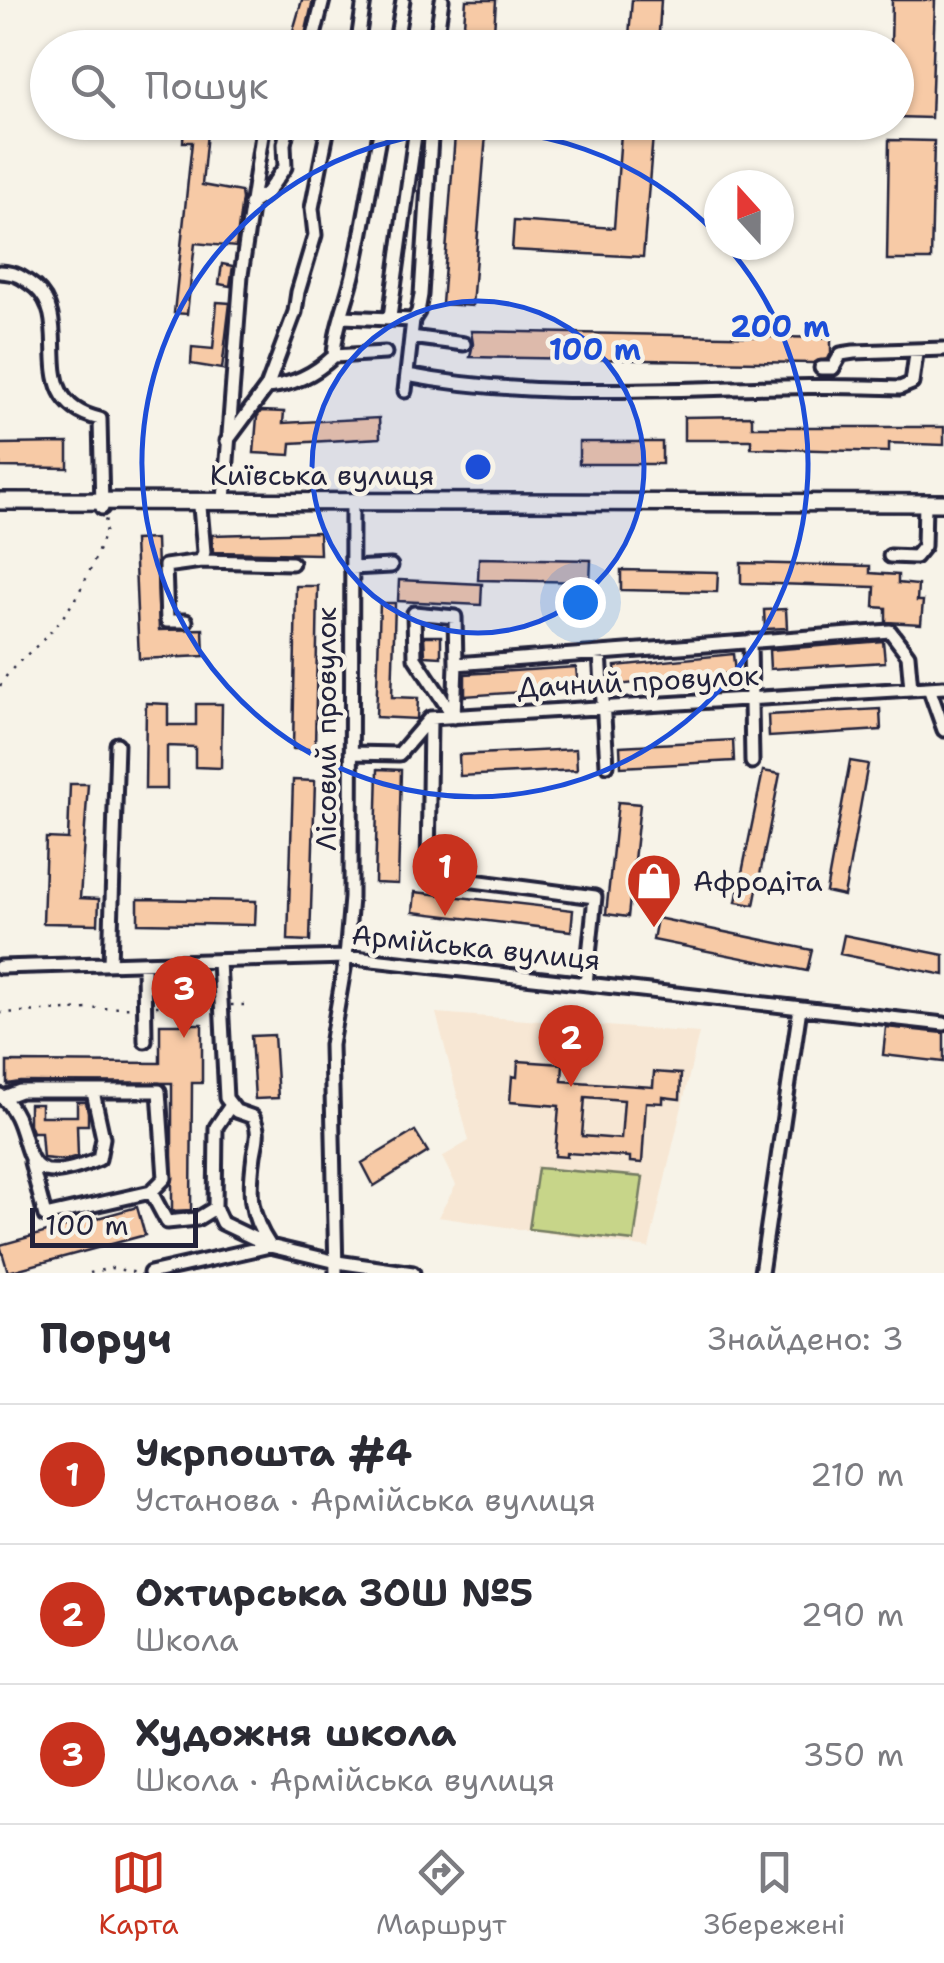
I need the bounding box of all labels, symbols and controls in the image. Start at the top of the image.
search box [30,30,914,140]
icon: search [65,58,120,113]
text: Пошук [145,60,268,111]
north arrow [704,170,794,260]
text: 200 m [730,306,830,347]
text: 100 m [549,329,641,370]
centre of rings [460,449,496,485]
street label: Київська вулиця [210,456,434,494]
your location [555,577,606,628]
street label: Лісовий провулок [307,607,345,851]
street label: Дачний провулок [516,656,760,706]
pin: 1 [412,834,478,916]
shop icon: Афродіта [624,851,684,930]
place label: Афродіта [693,862,823,900]
street label: Армійська вулиця [350,915,602,979]
pin: 3 [152,956,216,1038]
pin: 2 [538,1004,604,1087]
scale bar [30,1203,198,1248]
text: 100 m [45,1206,129,1244]
text: Поруч [40,1310,172,1366]
text: Знайдено: 3 [708,1317,904,1360]
text: Укрпошта #4 [135,1427,412,1478]
text: 1 [65,1453,80,1496]
text: 210 m [810,1453,904,1496]
text: Установа · Армійська вулиця [135,1478,596,1521]
text: Охтирська ЗОШ №5 [135,1567,533,1618]
text: 2 [61,1593,84,1636]
text: 290 m [801,1593,904,1636]
text: Школа [135,1618,239,1661]
text: Художня школа [135,1707,456,1758]
text: 3 [61,1733,84,1776]
text: 350 m [802,1733,904,1776]
text: Школа · Армійська вулиця [135,1758,555,1801]
tab: Карта [99,1845,179,1943]
tab: Маршрут [376,1845,507,1943]
tab: Збережені [704,1845,845,1943]

